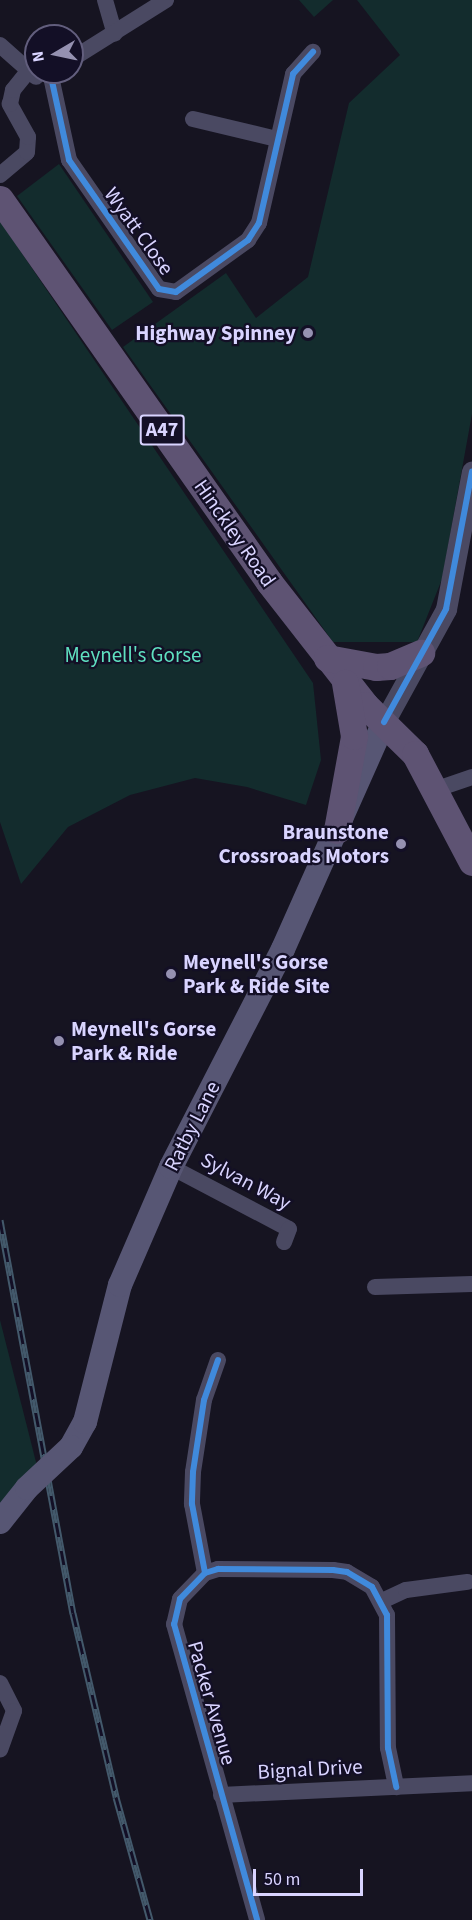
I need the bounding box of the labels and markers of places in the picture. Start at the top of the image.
place label: Highway Spinney [135,320,296,346]
marker: Highway Spinney [301,326,315,340]
place label: Braunstone Crossroads Motors [218,819,389,869]
marker: Braunstone Crossroads Motors [394,837,408,851]
place label: Meynell's Gorse Park & Ride Site [183,949,330,999]
marker: Meynell's Gorse Park & Ride Site [164,967,178,981]
place label: Meynell's Gorse Park & Ride [71,1016,216,1066]
marker: Meynell's Gorse Park & Ride [52,1034,66,1048]

